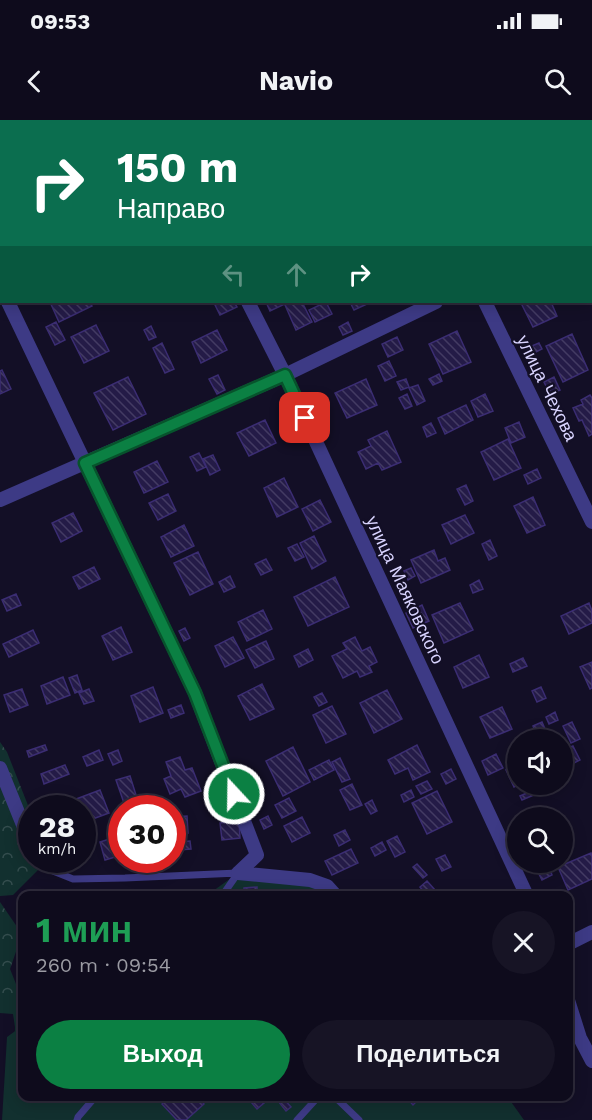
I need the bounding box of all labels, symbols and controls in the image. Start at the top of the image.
text: 09:53 [30,9,90,34]
icon: back [18,65,51,98]
text: Navio [259,65,333,97]
icon: search [541,65,574,98]
text: 150 m [117,143,238,192]
icon: right [18,144,96,222]
text: Направо [117,193,225,225]
icon: left [217,258,250,291]
icon: ahead [280,258,313,291]
icon: right [343,258,376,291]
street label: улица Чехова [513,331,583,445]
pin [279,392,330,443]
icon: arrive [288,401,321,434]
street label: улица Маяковского [362,512,449,667]
map controls [507,729,573,873]
button: sound [507,729,573,795]
position arrow [202,762,266,826]
speed limit sign: 30 [108,795,186,873]
button: search [507,807,573,873]
text: 28 [39,809,75,844]
text: km/h [38,840,76,858]
text: 1 мин [36,909,132,951]
button: close [492,911,555,974]
text: 260 m · 09:54 [36,953,171,977]
button: Выход [36,1020,290,1089]
button: Поделиться [302,1020,555,1089]

